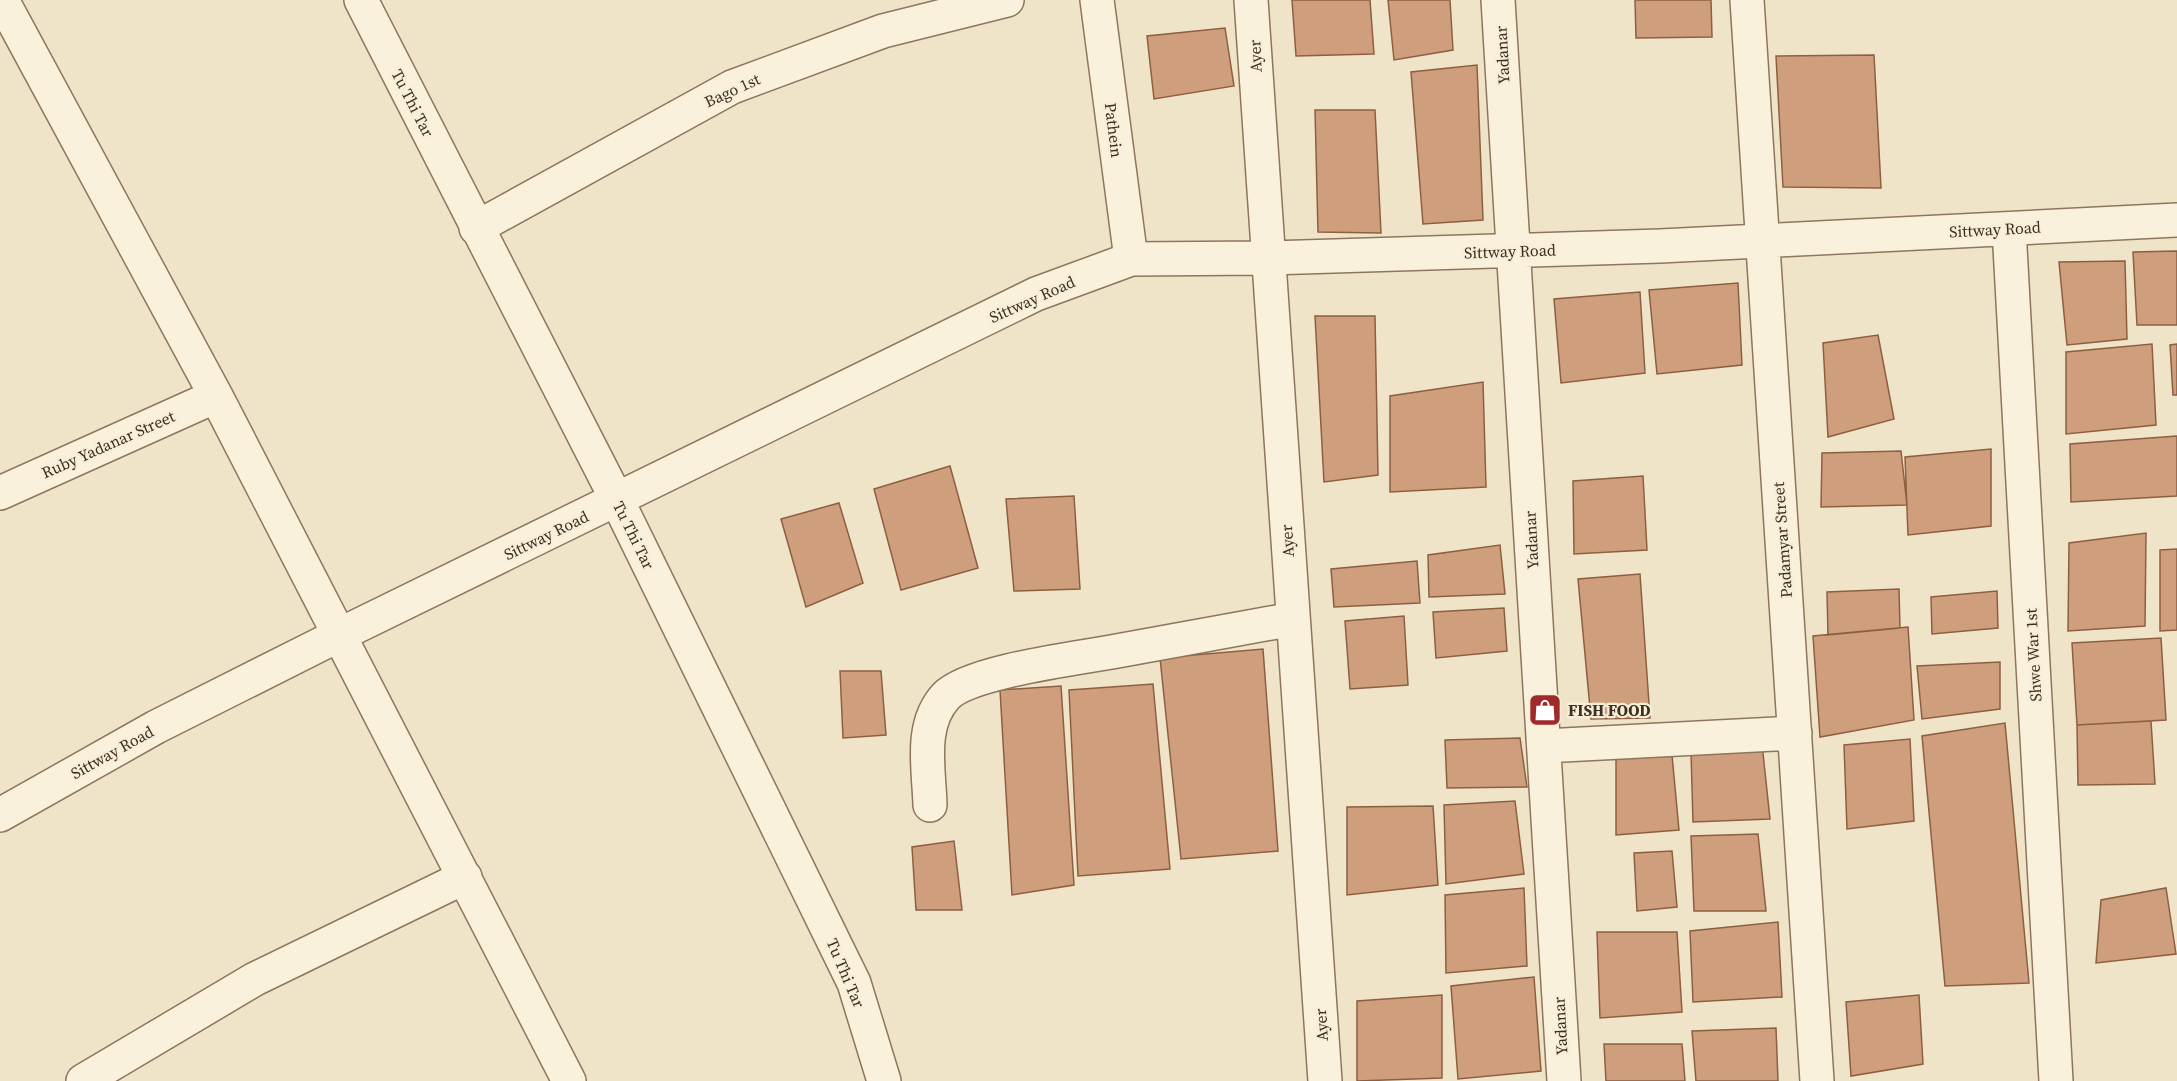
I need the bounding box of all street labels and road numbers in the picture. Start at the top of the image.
street label: Yadanar [1489,25,1515,85]
street label: Ayer [1243,39,1267,73]
street label: Tu Thi Tar [387,65,440,141]
street label: Bago 1st [701,67,764,112]
street label: Pathein [1100,101,1128,159]
street label: Sittway Road [1949,216,2041,242]
street label: Sittway Road [1464,238,1556,264]
street label: Sittway Road [986,270,1078,328]
street label: Ruby Yadanar Street [38,404,179,483]
street label: Padamyar Street [1767,480,1797,599]
street label: Tu Thi Tar [608,497,660,573]
street label: Sittway Road [500,505,592,565]
street label: Yadanar [1518,510,1544,570]
street label: Ayer [1275,524,1299,558]
street label: Shwe War 1st [2020,607,2046,702]
street label: Sittway Road [67,720,157,784]
street label: Tu Thi Tar [822,935,871,1011]
street label: Yadanar [1547,996,1573,1056]
street label: Ayer [1309,1008,1333,1042]

